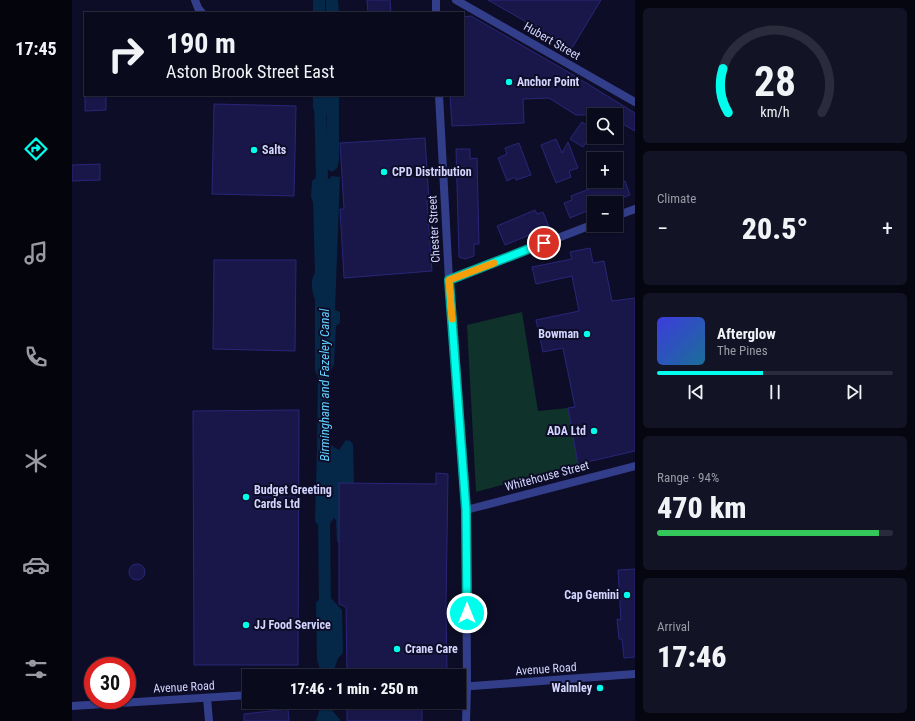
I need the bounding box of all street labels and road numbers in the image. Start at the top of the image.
street label: Hubert Street [521,19,583,63]
street label: Chester Street [425,195,443,263]
street label: Whitehouse Street [503,458,591,494]
street label: Avenue Road [515,660,577,678]
street label: Avenue Road [153,678,215,696]

